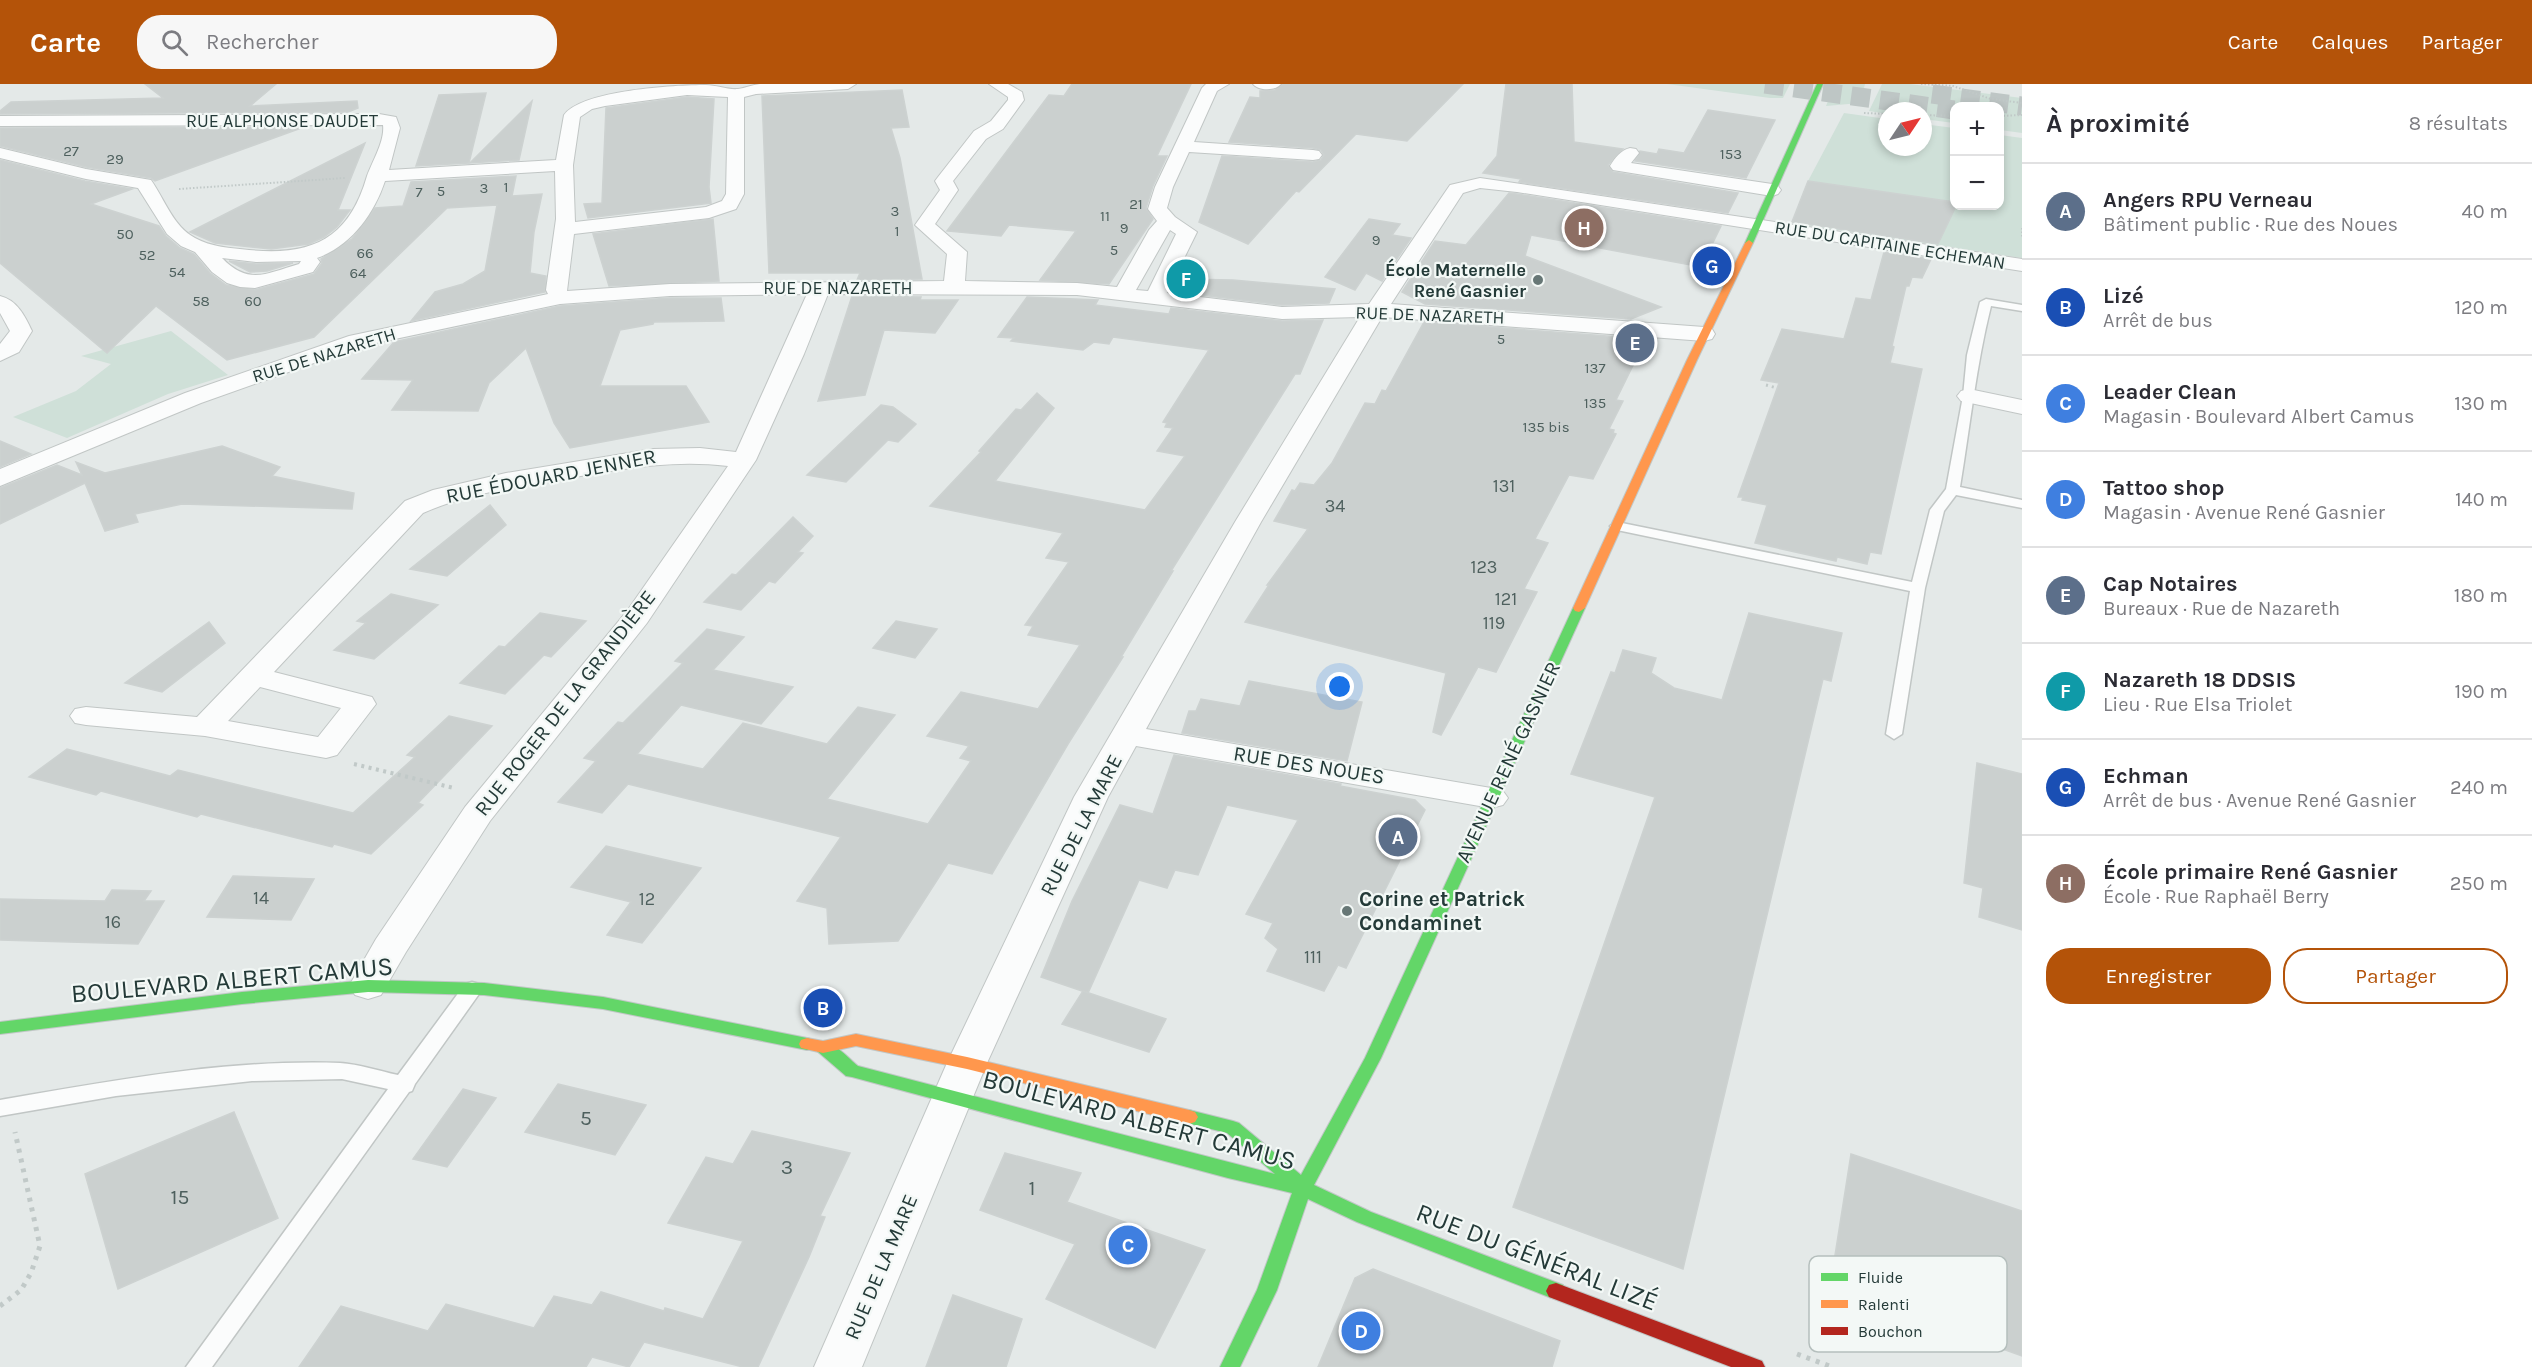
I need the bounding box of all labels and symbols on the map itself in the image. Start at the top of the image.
north arrow [1878,102,1932,156]
street label: RUE ALPHONSE DAUDET [186,110,378,132]
house number: 27 [63,142,79,160]
house number: 153 [1720,145,1742,163]
house number: 29 [106,150,124,168]
house number: 1 [504,178,508,196]
house number: 3 [480,179,488,197]
house number: 5 [437,182,445,200]
house number: 7 [415,183,423,201]
house number: 21 [1129,195,1143,213]
house number: 3 [891,202,899,220]
pin: H [1564,206,1604,250]
house number: 11 [1100,207,1110,225]
street label: RUE DU CAPITAINE ECHEMAN [1773,216,2007,274]
house number: 9 [1120,219,1128,237]
house number: 1 [895,222,899,240]
house number: 50 [116,225,134,243]
house number: 9 [1372,231,1380,249]
house number: 5 [1110,241,1118,259]
house number: 66 [356,244,374,262]
pin: G [1692,244,1732,288]
house number: 52 [138,246,156,264]
pin: F [1166,256,1206,302]
place label: École Maternelle René Gasnier [1385,258,1526,302]
house number: 54 [169,263,186,281]
house number: 64 [350,264,367,282]
marker: École Maternelle René Gasnier [1531,273,1545,287]
street label: RUE DE NAZARETH [763,277,913,299]
house number: 58 [192,292,210,310]
house number: 60 [244,292,262,310]
street label: RUE DE NAZARETH [1355,301,1505,329]
pin: E [1616,320,1654,366]
street label: RUE DE NAZARETH [249,323,399,387]
house number: 5 [1497,330,1505,348]
house number: 137 [1585,359,1605,377]
house number: 135 [1584,394,1606,412]
house number: 135 bis [1522,418,1570,436]
street label: RUE ÉDOUARD JENNER [444,444,658,508]
house number: 131 [1493,475,1515,497]
house number: 34 [1325,495,1345,517]
house number: 123 [1470,556,1498,578]
street label: RUE ROGER DE LA GRANDIÈRE [470,585,660,821]
house number: 121 [1495,588,1517,610]
house number: 119 [1483,612,1505,634]
street label: AVENUE RENÉ GASNIER [1451,658,1565,866]
your location [1325,672,1354,701]
street label: RUE DES NOUES [1232,741,1386,789]
street label: RUE DE LA MARE [1035,750,1127,900]
pin: A [1378,814,1418,860]
house number: 14 [253,887,269,909]
place label: Corine et Patrick Condaminet [1359,887,1526,935]
house number: 12 [639,888,655,910]
marker: Corine et Patrick Condaminet [1340,904,1354,918]
house number: 16 [105,911,121,933]
house number: 111 [1304,946,1322,968]
street label: BOULEVARD ALBERT CAMUS [70,950,394,1010]
pin: B [804,986,842,1030]
street label: BOULEVARD ALBERT CAMUS [979,1063,1299,1177]
house number: 5 [580,1106,592,1130]
house number: 3 [781,1155,793,1179]
house number: 1 [1029,1176,1035,1200]
house number: 15 [171,1185,189,1209]
street label: RUE DE LA MARE [840,1191,922,1343]
street label: RUE DU GÉNÉRAL LIZÉ [1412,1196,1663,1317]
pin: C [1108,1222,1148,1268]
legend [1809,1256,2007,1352]
text: Fluide [1858,1268,1903,1287]
text: Ralenti [1858,1295,1910,1314]
pin: D [1342,1308,1380,1354]
text: Bouchon [1858,1322,1923,1341]

